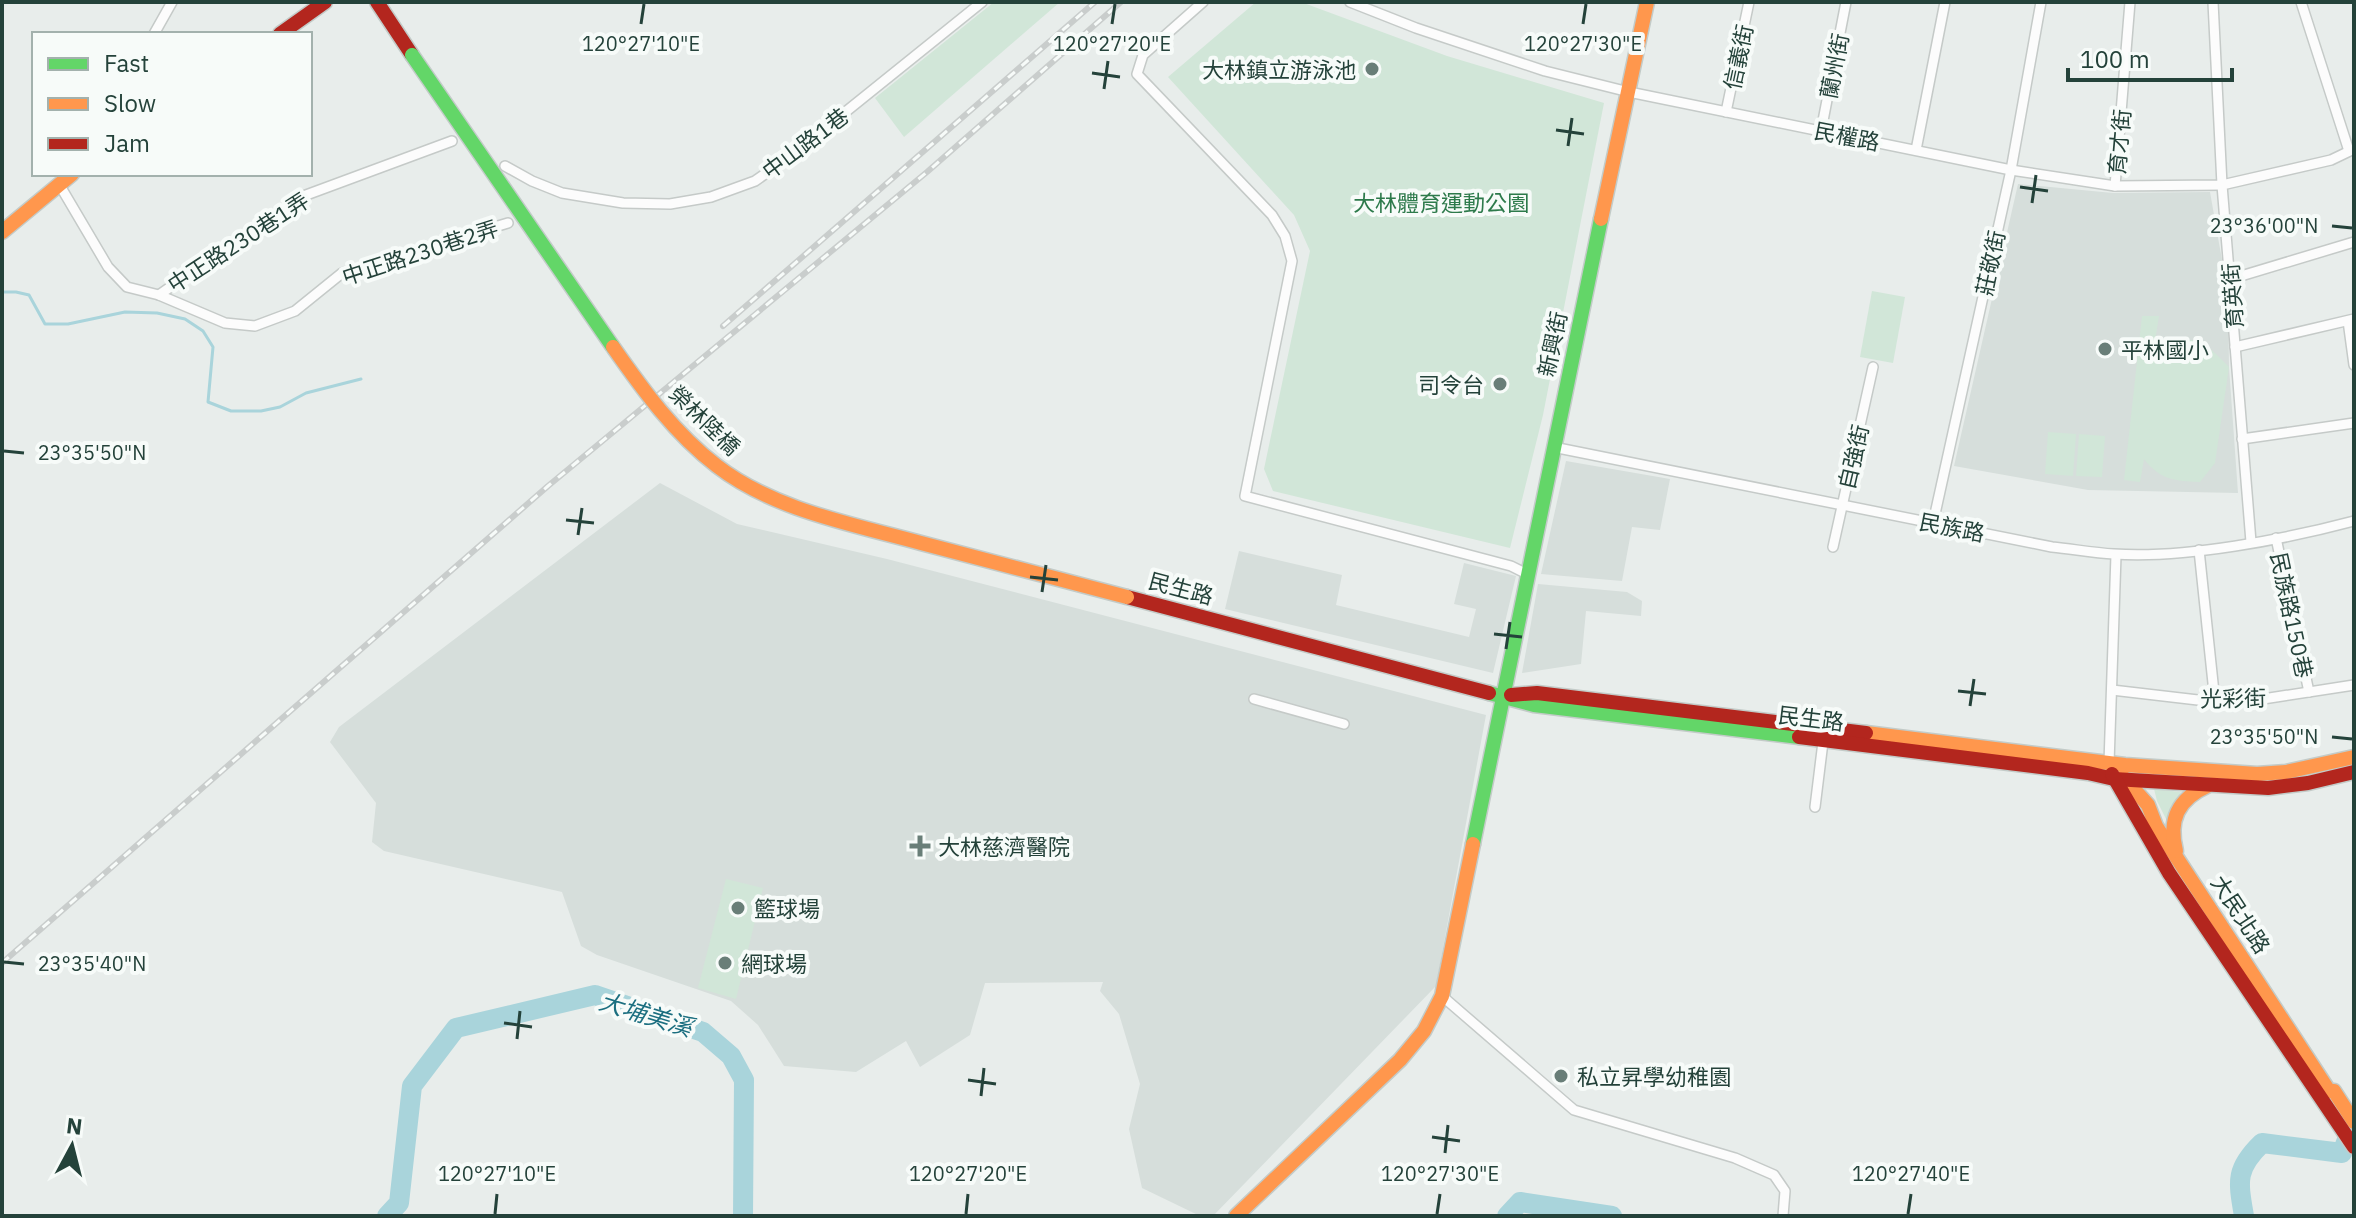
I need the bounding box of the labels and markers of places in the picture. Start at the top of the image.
place label: 大林鎮立游泳池 [1202,55,1356,84]
marker: 大林鎮立游泳池 [1363,60,1381,78]
place label: 平林國小 [2121,335,2209,364]
marker: 平林國小 [2096,340,2114,358]
place label: 司令台 [1418,370,1484,399]
marker: 司令台 [1491,375,1509,393]
place label: 大林慈濟醫院 [938,832,1070,861]
marker: 大林慈濟醫院 [909,835,931,857]
place label: 籃球場 [754,894,820,923]
marker: 籃球場 [729,899,747,917]
place label: 網球場 [741,949,807,978]
marker: 網球場 [716,954,734,972]
place label: 私立昇學幼稚園 [1577,1062,1731,1091]
marker: 私立昇學幼稚園 [1552,1067,1570,1085]

